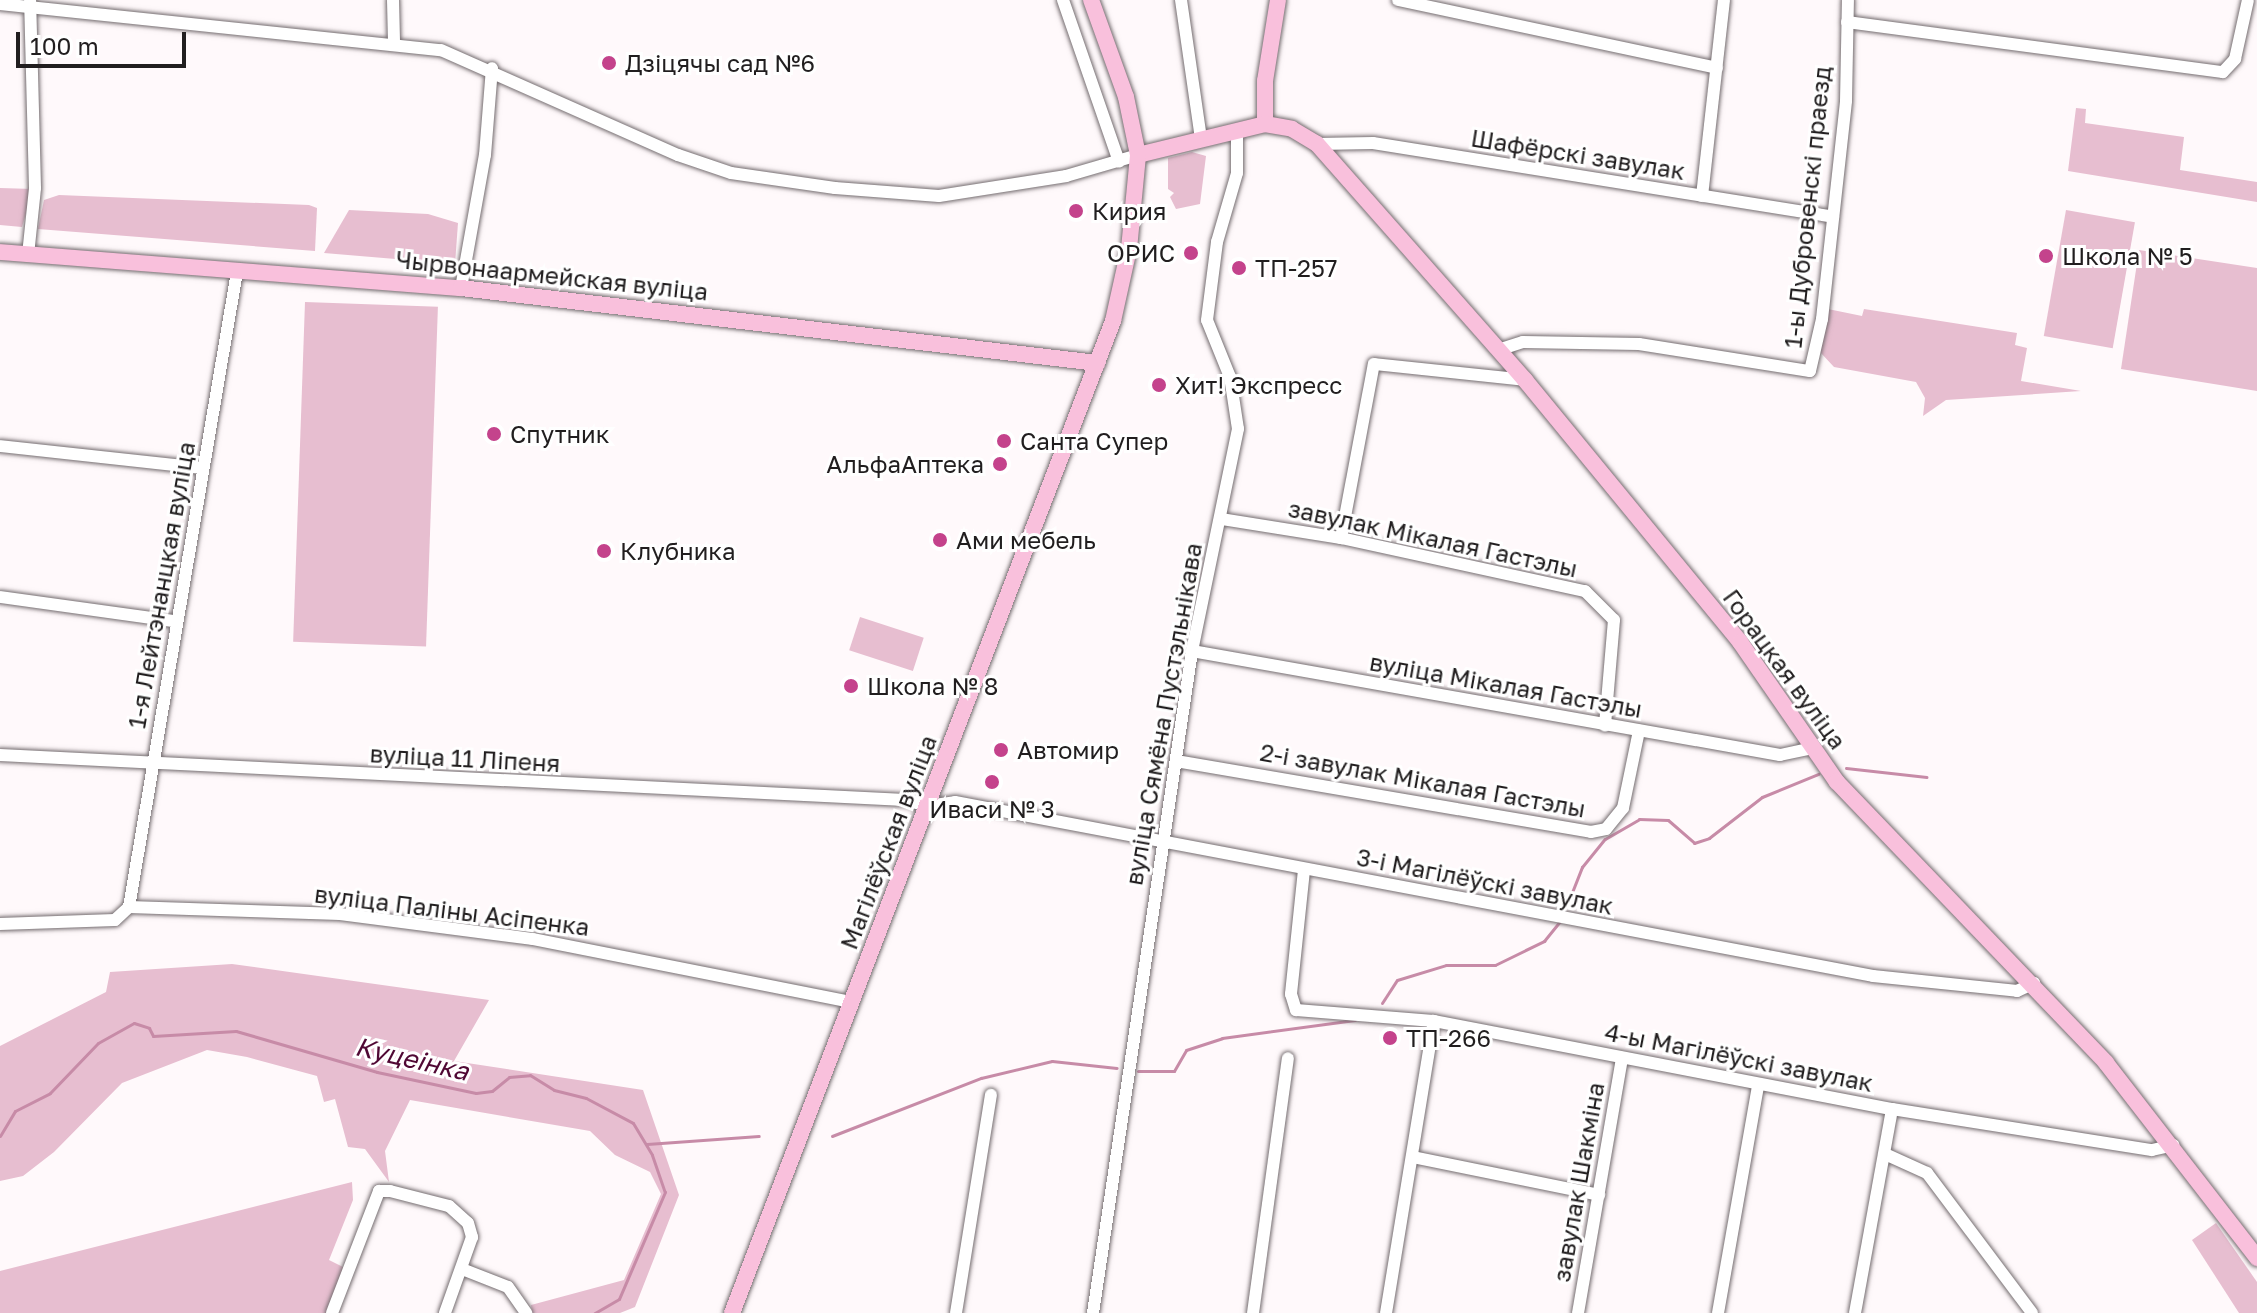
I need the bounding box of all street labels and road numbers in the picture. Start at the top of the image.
street label: 1-ы Дубровенскі праезд [1778,65,1836,349]
street label: Шафёрскі завулак [1469,123,1687,185]
street label: Чырвонаармейская вуліца [394,244,710,306]
street label: 1-я Лейтэнанцкая вуліца [122,439,200,731]
street label: завулак Мікалая Гастэлы [1286,493,1580,583]
street label: вуліца Сямёна Пустэльнікава [1119,541,1207,887]
street label: Горацкая вуліца [1717,584,1853,754]
street label: вуліца Мікалая Гастэлы [1367,647,1645,723]
street label: Магілёўская вуліца [834,731,942,953]
street label: 2-і завулак Мікалая Гастэлы [1258,737,1588,823]
street label: вуліца 11 Ліпеня [369,739,561,777]
street label: 3-і Магілёўскі завулак [1354,842,1616,920]
street label: вуліца Паліны Асіпенка [313,879,591,941]
street label: 4-ы Магілёўскі завулак [1603,1017,1875,1097]
street label: завулак Шакміна [1546,1080,1610,1284]

